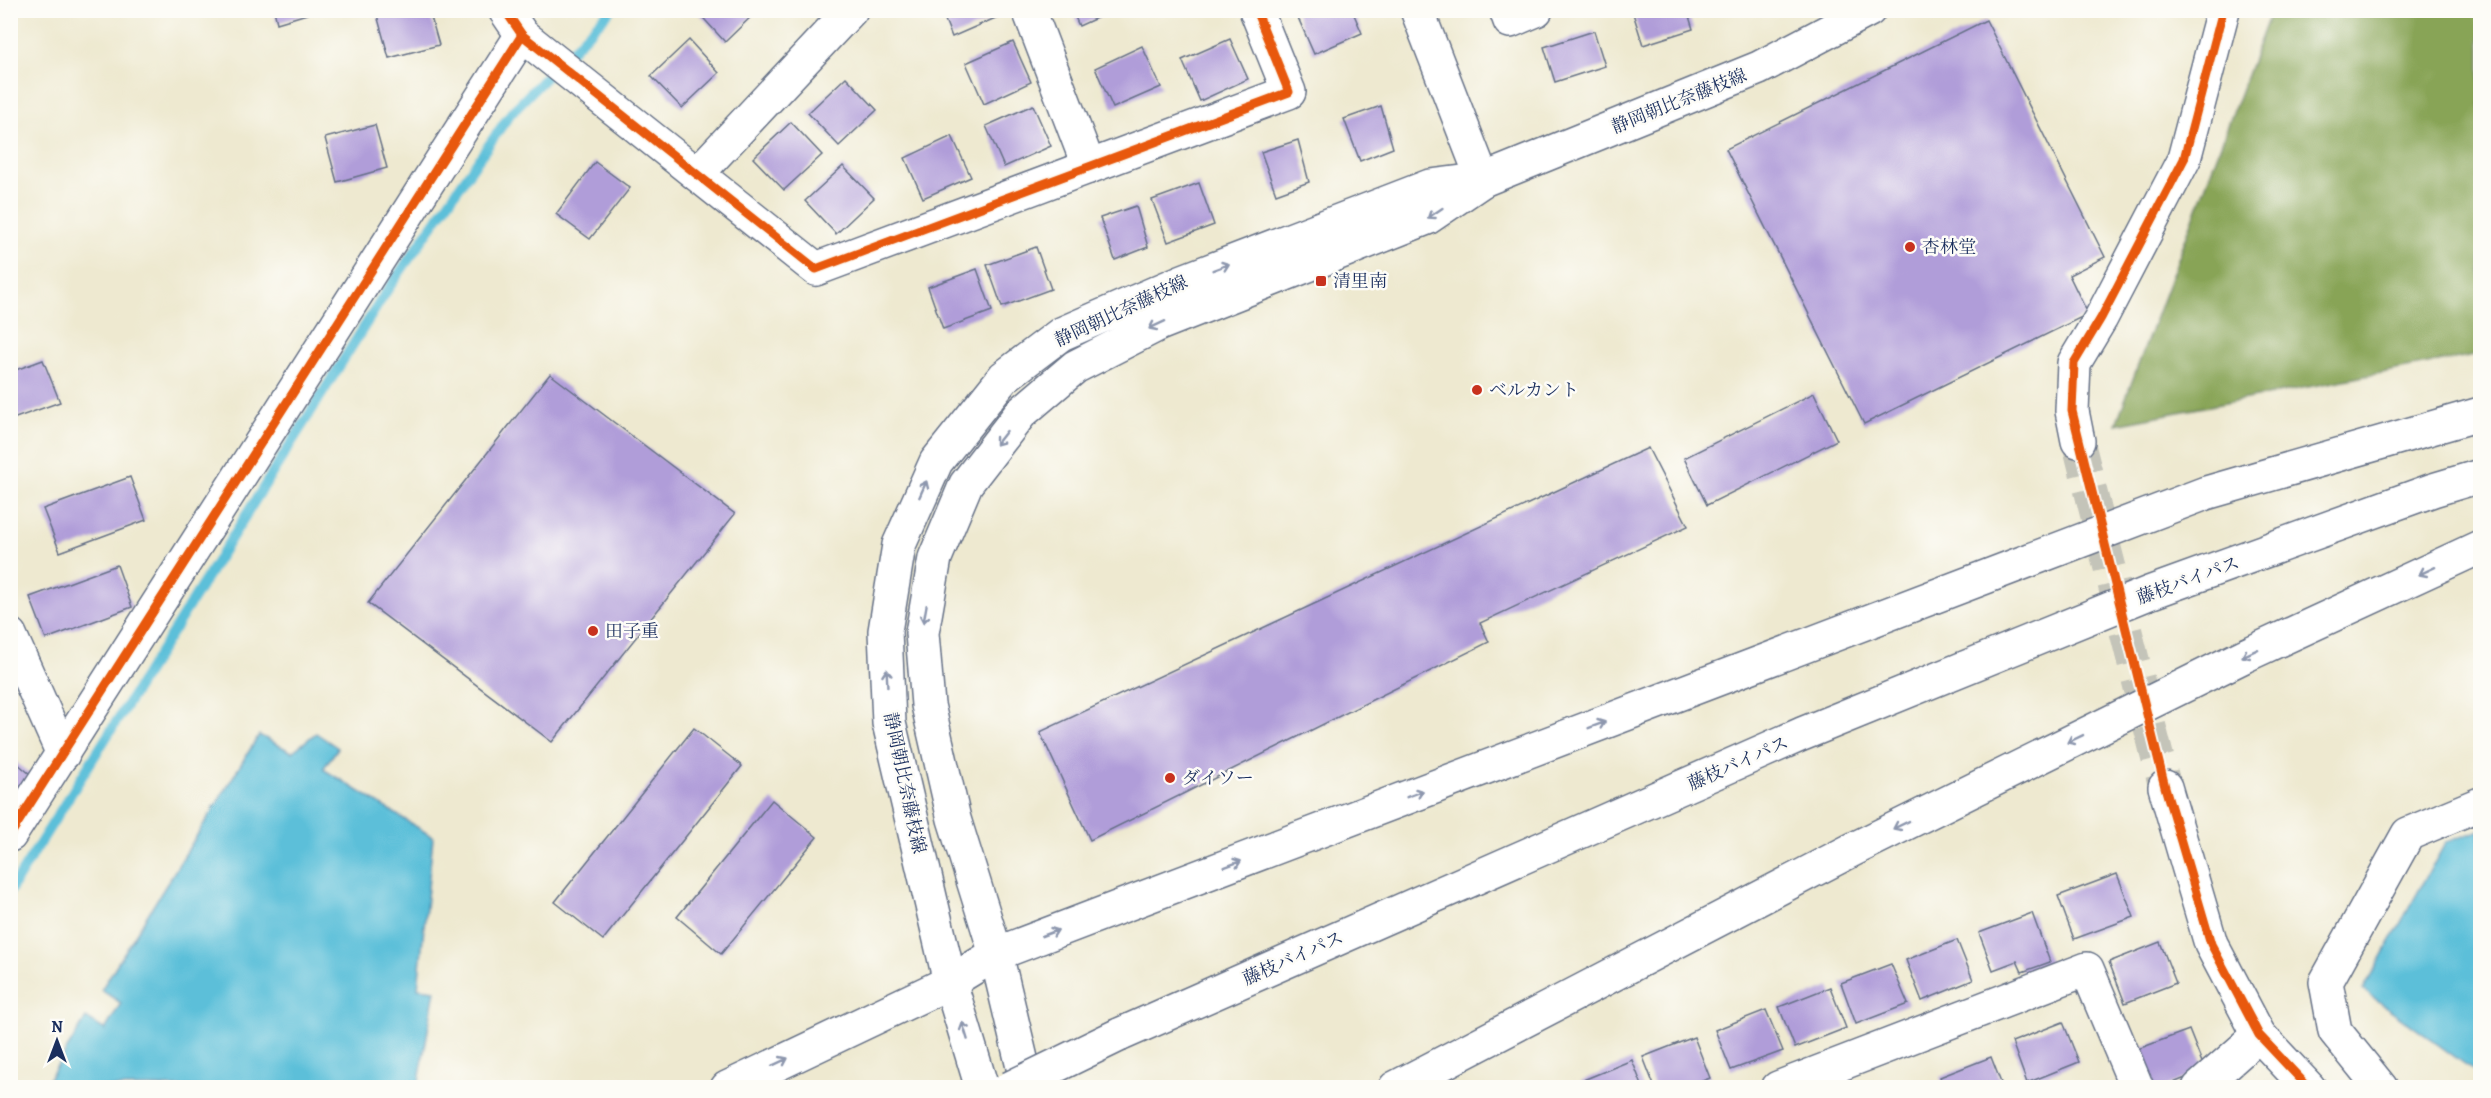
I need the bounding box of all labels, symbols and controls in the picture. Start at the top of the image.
street label: 静岡朝比奈藤枝線 [1608,63,1750,139]
one-way arrow [1426,206,1443,219]
place label: 杏林堂 [1922,235,1976,259]
marker: 杏林堂 [1903,240,1917,254]
one-way arrow [1211,260,1230,271]
place label: 清里南 [1333,269,1387,293]
street label: 静岡朝比奈藤枝線 [1051,270,1191,352]
marker: 清里南 [1314,274,1328,288]
one-way arrow [1148,320,1166,332]
place label: ベルカント [1489,378,1579,402]
marker: ベルカント [1470,383,1484,397]
one-way arrow [995,430,1008,446]
one-way arrow [918,481,930,499]
street label: 藤枝バイパス [2133,550,2243,610]
one-way arrow [2419,566,2437,577]
one-way arrow [919,604,930,623]
place label: 田子重 [605,619,659,643]
marker: 田子重 [586,624,600,638]
one-way arrow [2242,647,2260,659]
one-way arrow [882,668,893,688]
street label: 静岡朝比奈藤枝線 [878,710,932,856]
one-way arrow [1587,719,1606,730]
street label: 藤枝バイパス [1684,730,1792,796]
one-way arrow [2067,734,2085,745]
place label: ダイソー [1182,766,1254,790]
marker: ダイソー [1163,771,1177,785]
one-way arrow [1405,788,1424,799]
one-way arrow [1892,820,1910,832]
one-way arrow [1223,857,1241,868]
street label: 藤枝バイパス [1239,925,1347,991]
one-way arrow [1040,927,1059,938]
north arrow [27,1011,87,1071]
text: N [51,1016,63,1038]
one-way arrow [959,1022,970,1041]
one-way arrow [771,1056,789,1068]

